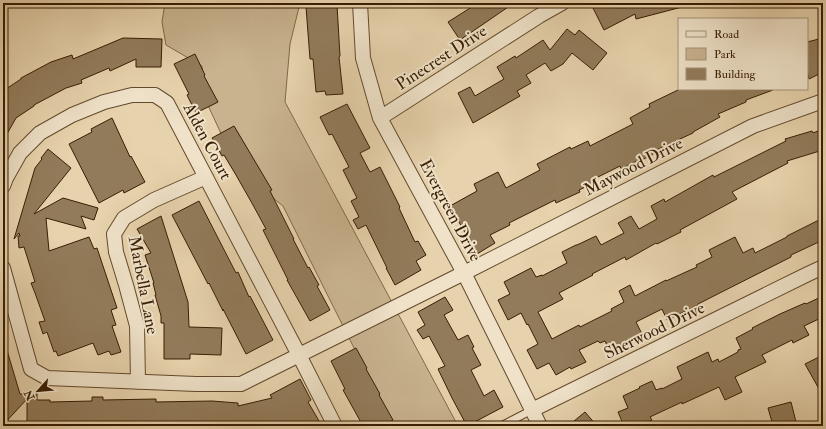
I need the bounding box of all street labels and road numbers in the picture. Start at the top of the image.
street label: Pinecrest Drive [392,20,491,95]
street label: Alden Court [178,98,237,184]
street label: Maywood Drive [580,133,687,201]
street label: Evergreen Drive [415,156,486,265]
street label: Marbella Lane [124,234,163,336]
street label: Sherwood Drive [600,297,708,364]

